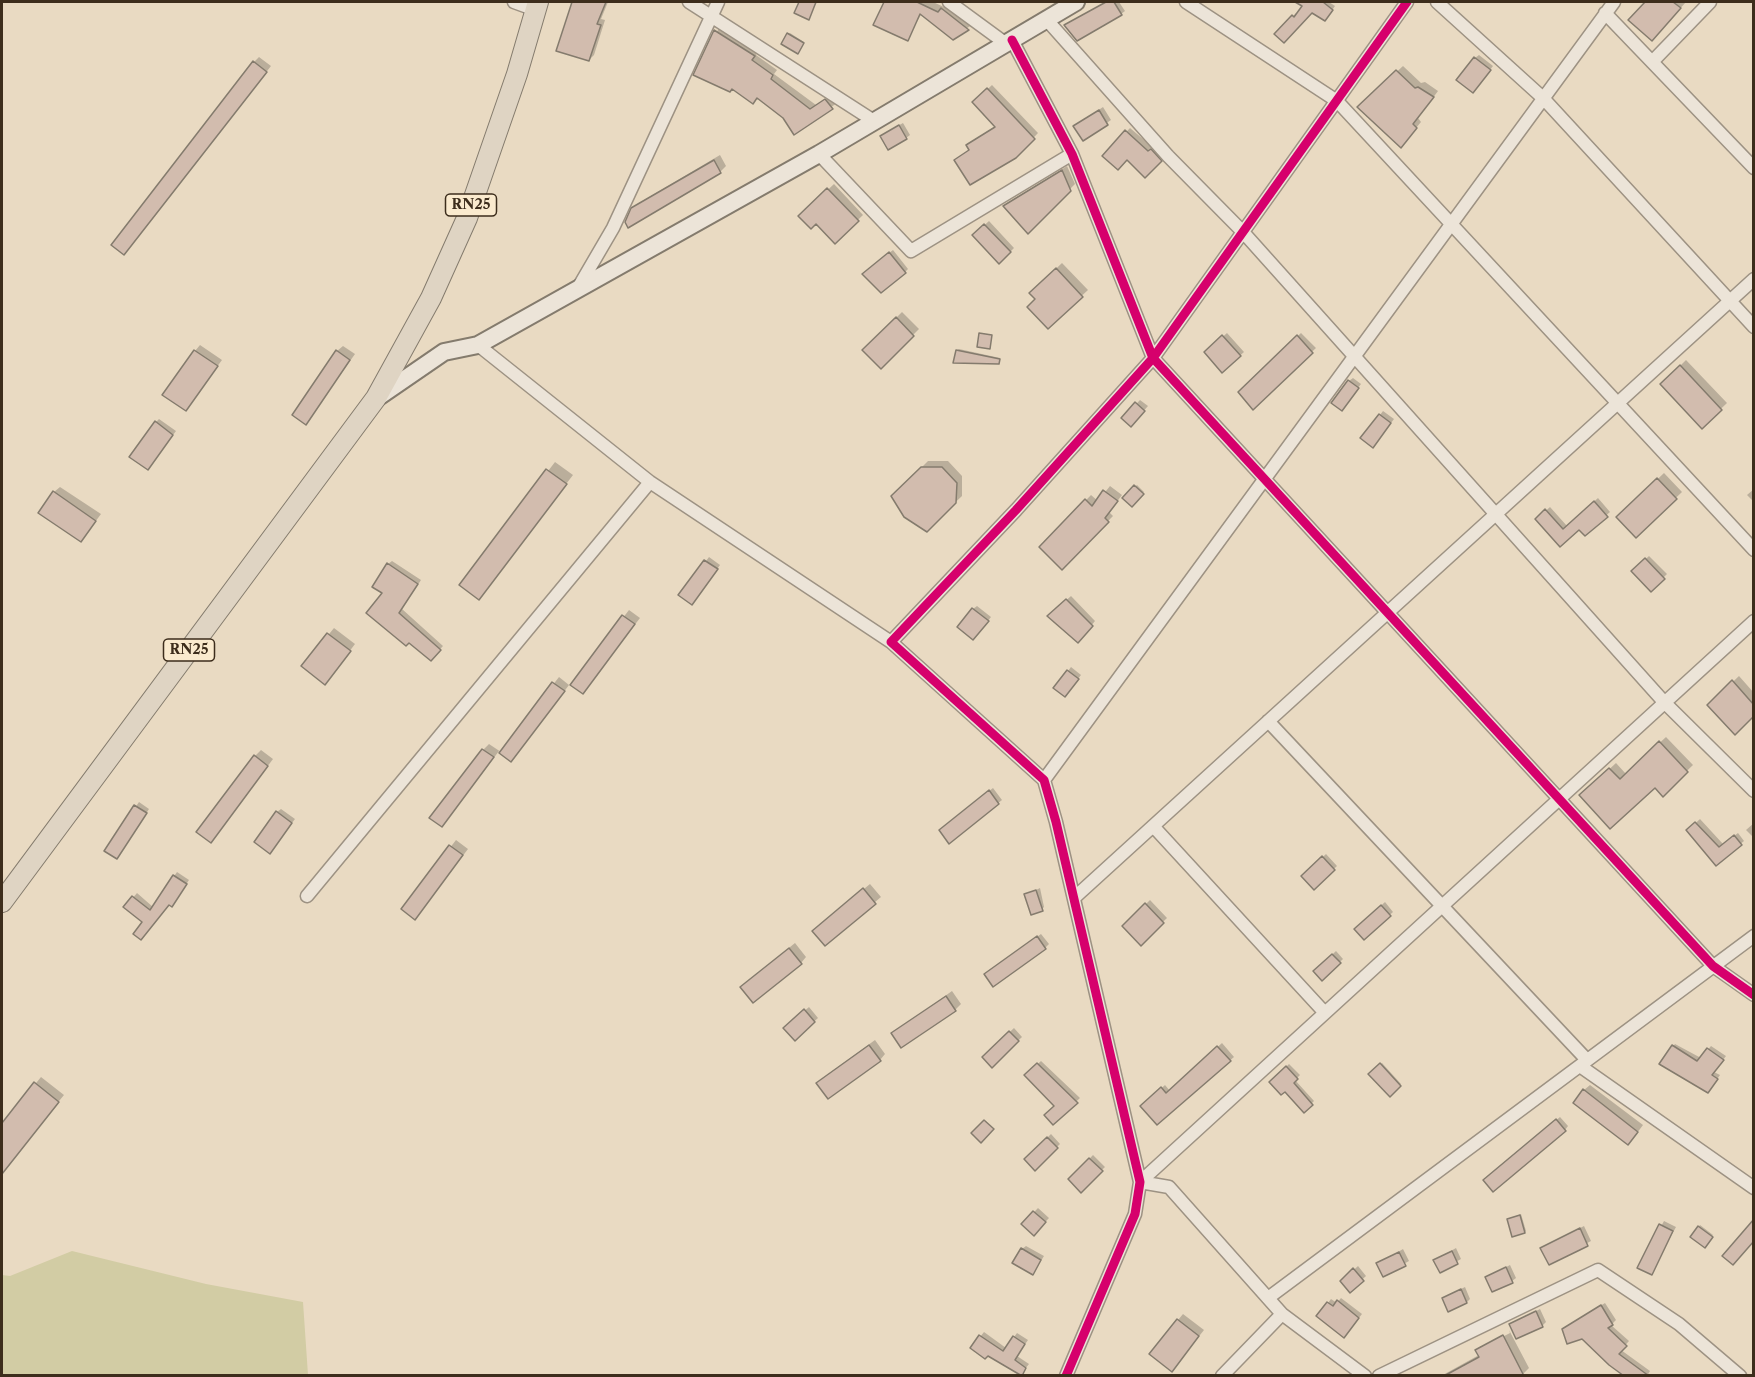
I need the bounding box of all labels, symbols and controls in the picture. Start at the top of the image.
road number: RN25 [446,194,496,216]
road number: RN25 [164,639,214,661]

